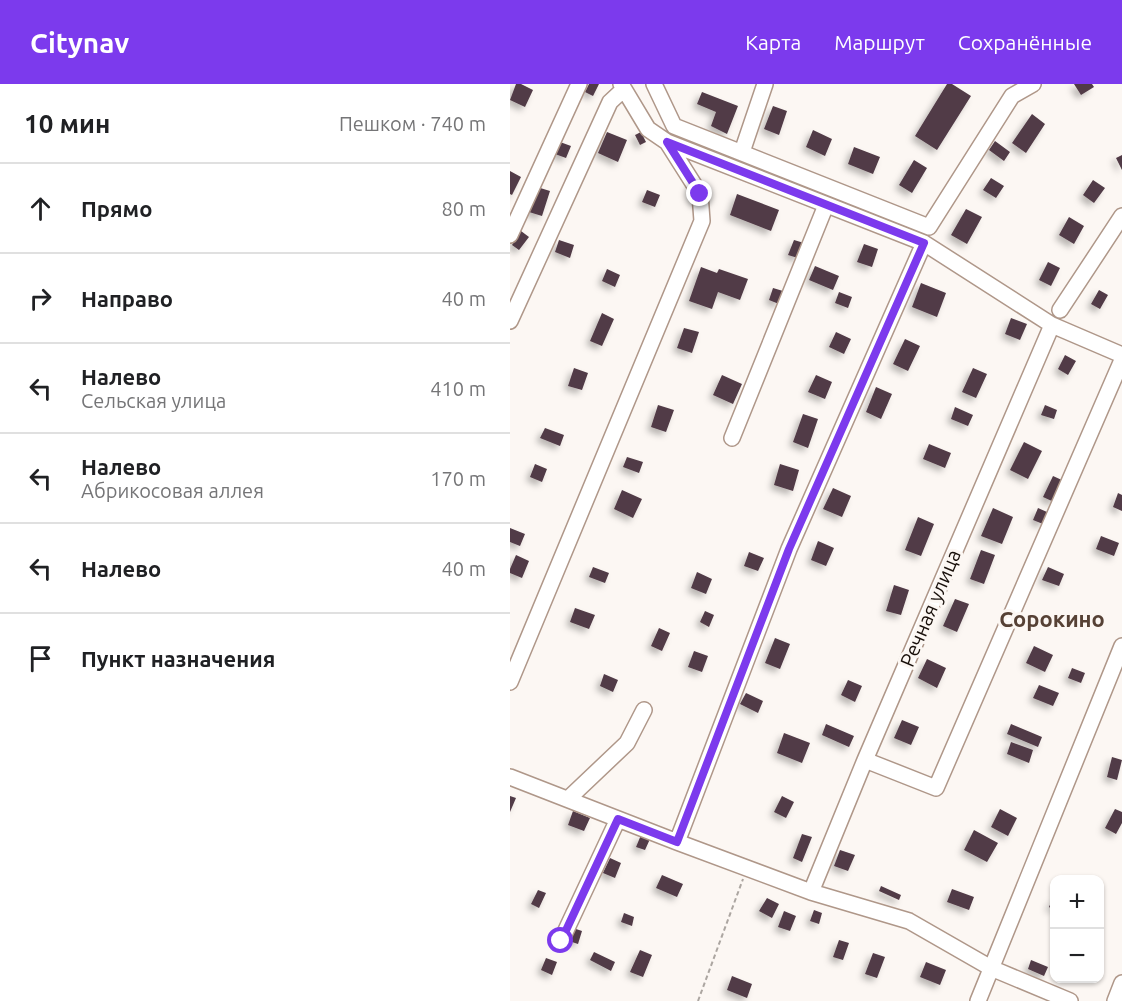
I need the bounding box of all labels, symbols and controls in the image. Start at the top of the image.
text: Citynav [30,27,129,58]
text: Карта [745,30,801,54]
text: Маршрут [834,30,925,54]
text: Сохранённые [958,30,1092,54]
text: 10 мин [24,109,110,138]
text: Пешком · 740 m [339,112,486,135]
route end [686,180,712,206]
icon: ahead [24,192,57,225]
text: Прямо [81,196,152,221]
text: 80 m [442,197,486,220]
icon: right [24,282,57,315]
text: Направо [81,286,173,311]
text: 40 m [442,287,486,310]
text: Налево [81,364,161,389]
icon: left [24,372,57,405]
text: 410 m [430,377,486,400]
text: Сельская улица [81,389,226,412]
text: Налево [81,454,161,479]
icon: left [24,462,57,495]
text: 170 m [430,467,486,490]
text: Абрикосовая аллея [81,479,264,502]
street label: Речная улица [895,546,965,670]
icon: left [24,552,57,585]
text: Налево [81,556,161,581]
text: 40 m [442,557,486,580]
district label: Сорокино [999,606,1105,631]
icon: arrive [24,642,57,675]
text: Пункт назначения [81,646,275,671]
map controls [1050,875,1104,983]
button: + [1050,875,1104,929]
route start [547,927,573,953]
button: − [1050,929,1104,983]

